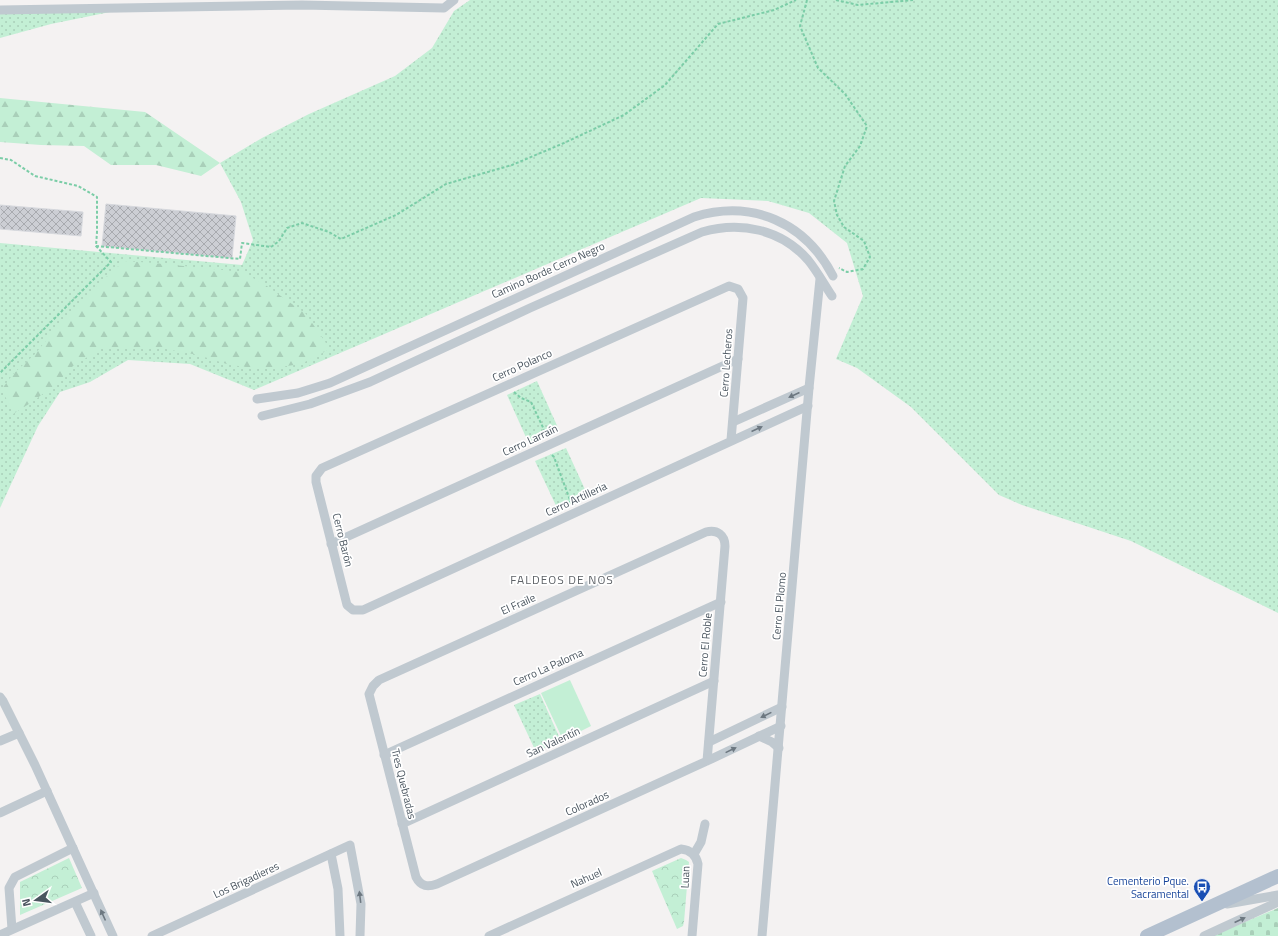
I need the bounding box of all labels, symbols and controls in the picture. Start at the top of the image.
street label: Camino Borde Cerro Negro [489,238,607,302]
street label: Cerro Lecheros [716,328,736,398]
street label: Cerro Polanco [490,345,555,385]
one-way arrow [788,392,800,398]
street label: Cerro Larraín [500,420,560,460]
one-way arrow [752,426,763,432]
street label: Cerro Artilleria [543,478,610,520]
street label: Cerro Barón [329,511,357,569]
district label: FALDEOS DE NOS [510,570,614,589]
street label: Cerro El Plomo [768,571,790,641]
street label: El Fraile [498,589,538,619]
street label: Cerro El Roble [694,612,716,678]
street label: Cerro La Paloma [510,644,586,690]
one-way arrow [760,712,771,719]
street label: San Valentín [524,723,583,761]
street label: Tres Quebradas [388,747,420,821]
one-way arrow [725,747,737,753]
street label: Colorados [563,786,611,820]
street label: Los Brigadieres [211,858,281,902]
street label: Nahuel [568,864,604,892]
street label: Luan [676,865,694,889]
place label: Cementerio Pque. Sacramental [1107,873,1189,902]
bus stop icon: Cementerio Pque. Sacramental [1192,877,1212,902]
north arrow [16,880,56,920]
one-way arrow [357,891,364,903]
text: N [18,897,35,908]
one-way arrow [100,909,106,920]
one-way arrow [1234,917,1245,923]

